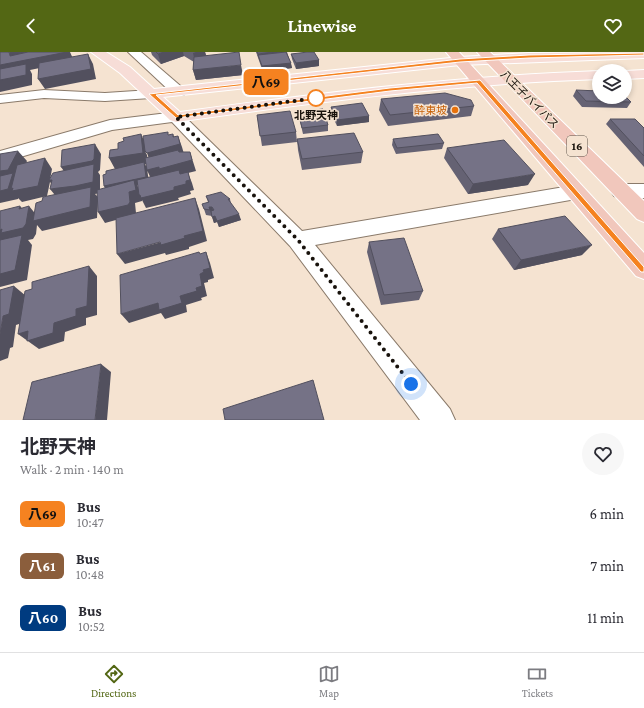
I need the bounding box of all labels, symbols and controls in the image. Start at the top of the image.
icon: back [20,15,42,37]
icon: heart [602,15,624,37]
text: Linewise [288,16,356,36]
map controls [592,64,632,104]
button: layers [592,64,632,104]
street label: 八王子バイパス [499,68,561,130]
line badge: 八69 [243,69,289,95]
text: 八69 [252,74,280,90]
marker: 北野天神 [307,89,325,107]
place label: 酔東坡 [414,104,447,116]
marker: 酔東坡 [450,105,460,115]
place label: 北野天神 [294,109,338,121]
road number: 16 [567,136,587,156]
your location [401,374,421,394]
button: heart [582,433,624,475]
text: 北野天神 [20,436,96,457]
text: Walk · 2 min · 140 m [20,462,124,477]
text: Bus [77,499,100,515]
text: 八69 [28,506,57,522]
text: 6 min [590,506,624,522]
text: 10:47 [77,515,104,530]
text: Bus [76,551,99,567]
text: 八61 [29,558,55,574]
text: 7 min [590,558,624,574]
text: 10:48 [76,567,104,582]
text: Bus [78,603,102,619]
text: 八60 [28,610,58,626]
text: 11 min [587,610,624,626]
text: 10:52 [78,619,105,634]
tab: Directions [91,663,136,699]
tab: Map [318,663,340,699]
tab: Tickets [522,663,553,699]

